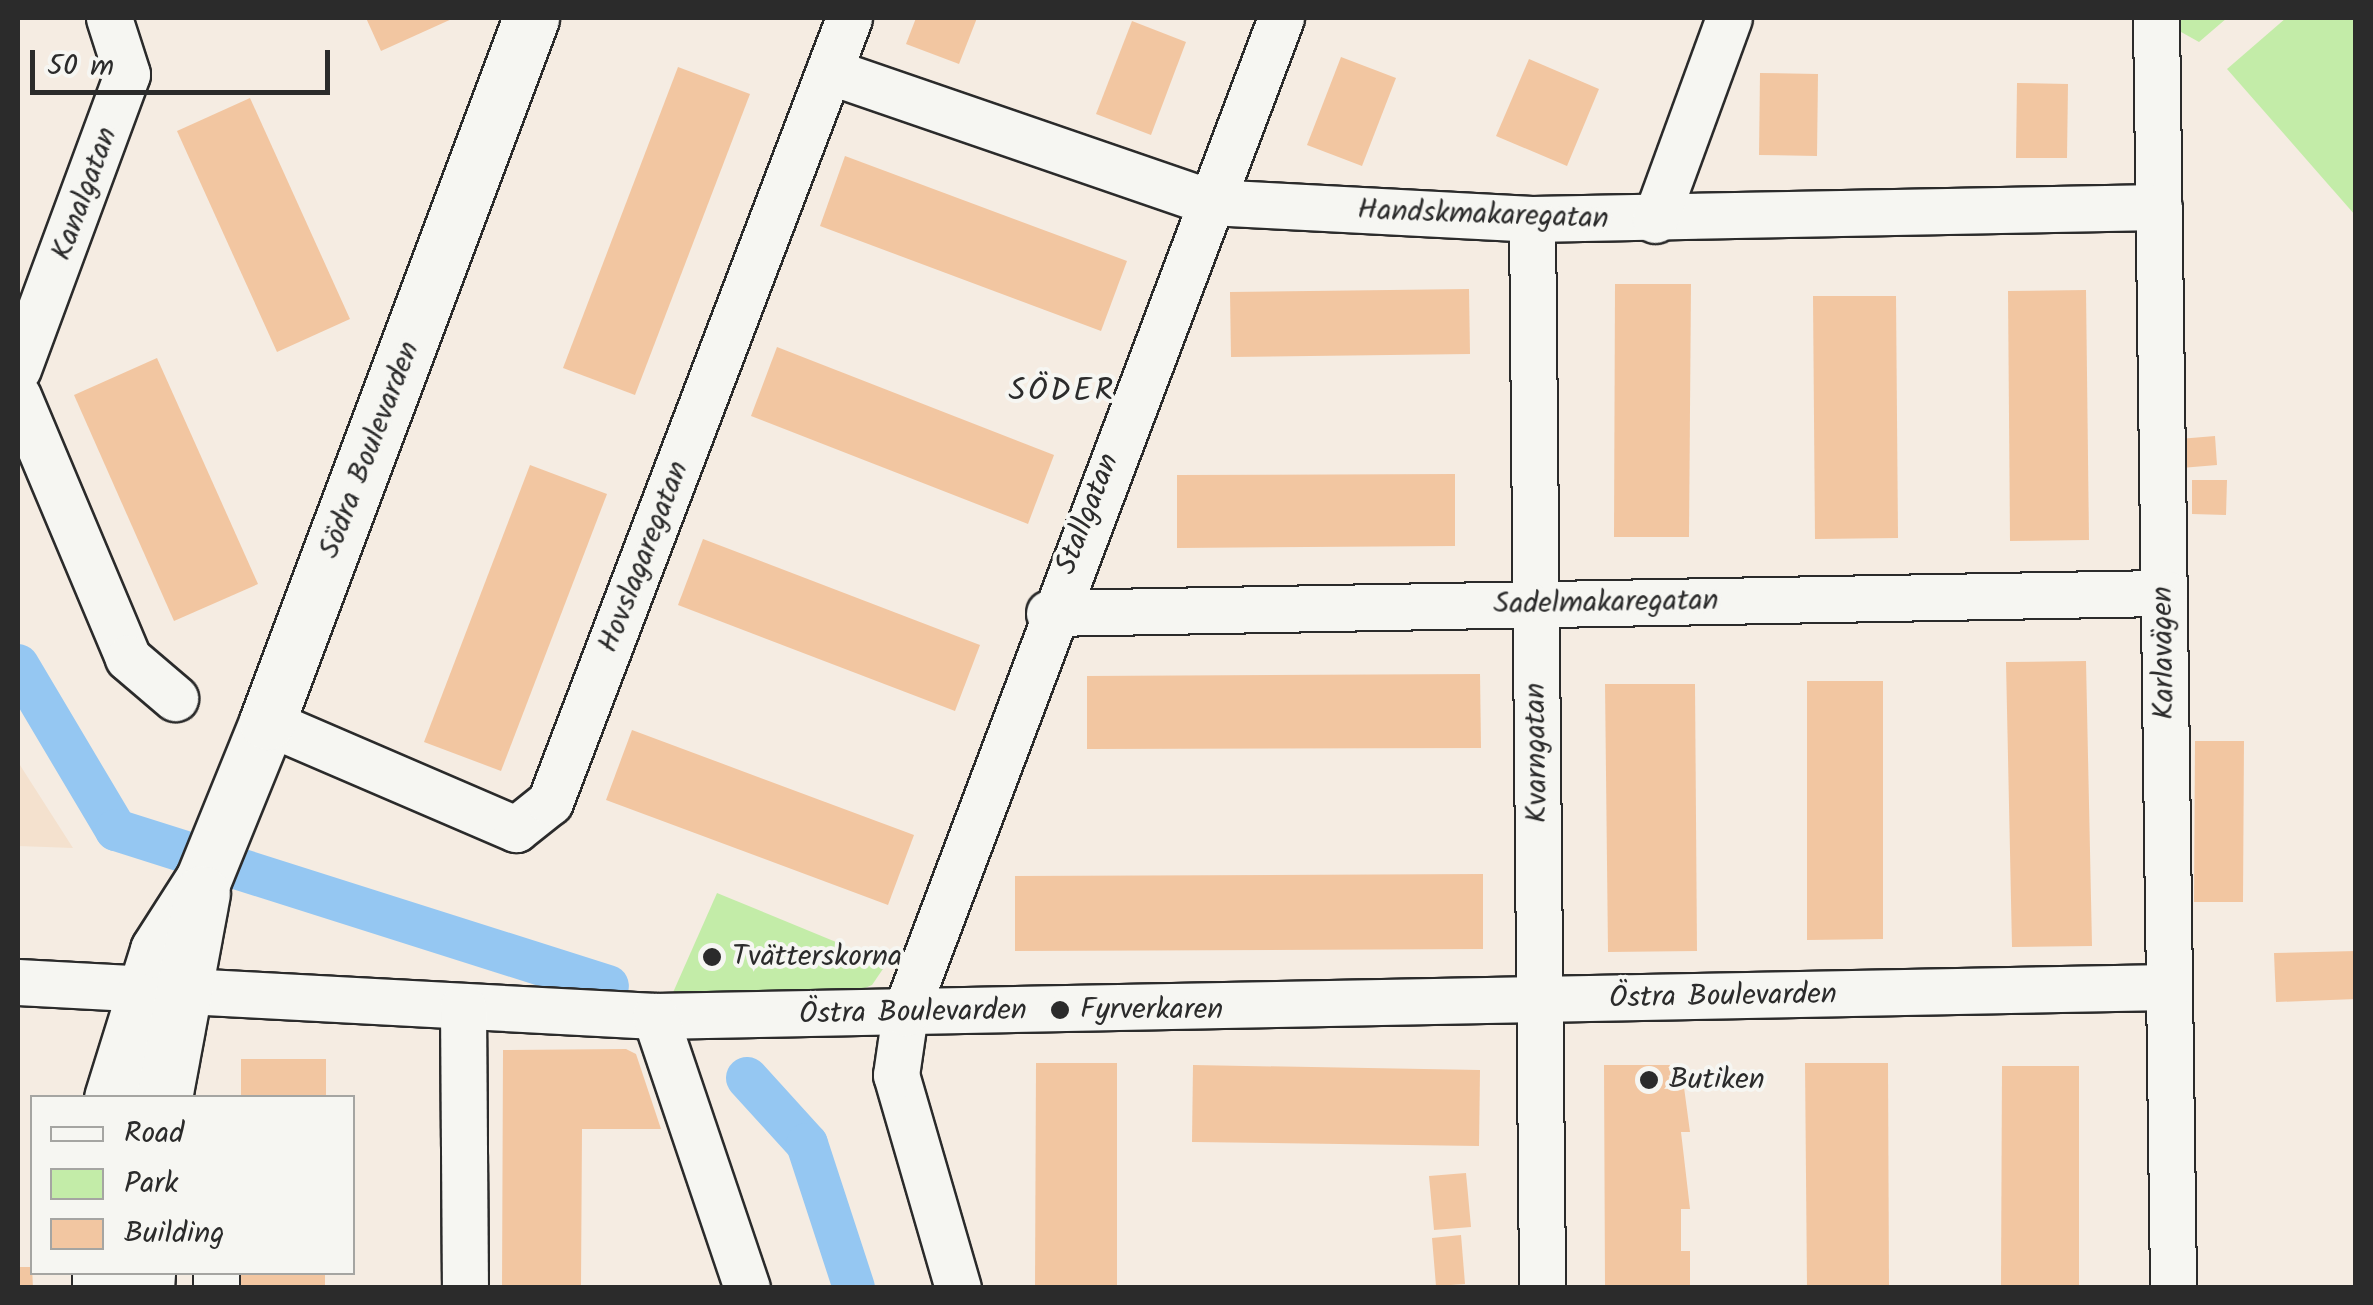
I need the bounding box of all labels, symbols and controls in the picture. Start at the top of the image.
scale bar [35,30,335,92]
text: 50 m [47,43,114,91]
street label: Kanalgatan [44,122,126,266]
street label: Handskmakaregatan [1357,193,1609,237]
street label: Södra Boulevarden [312,336,428,564]
district label: SÖDER [1008,373,1116,411]
street label: Stallgatan [1049,449,1127,579]
street label: Hovslagaregatan [591,456,697,658]
street label: Sadelmakaregatan [1493,583,1719,623]
street label: Karlavägen [2145,586,2183,720]
street label: Kvarngatan [1518,683,1556,823]
place label: Tvätterskorna [732,939,902,975]
marker: Tvätterskorna [701,946,723,968]
street label: Östra Boulevarden [1609,977,1837,1017]
place label: Fyrverkaren [1080,992,1223,1028]
street label: Östra Boulevarden [799,993,1027,1033]
marker: Fyrverkaren [1049,999,1071,1021]
place label: Butiken [1669,1062,1765,1098]
marker: Butiken [1638,1069,1660,1091]
legend [30,1095,355,1275]
text: Road [124,1110,184,1158]
text: Park [124,1160,178,1208]
text: Building [124,1210,224,1258]

